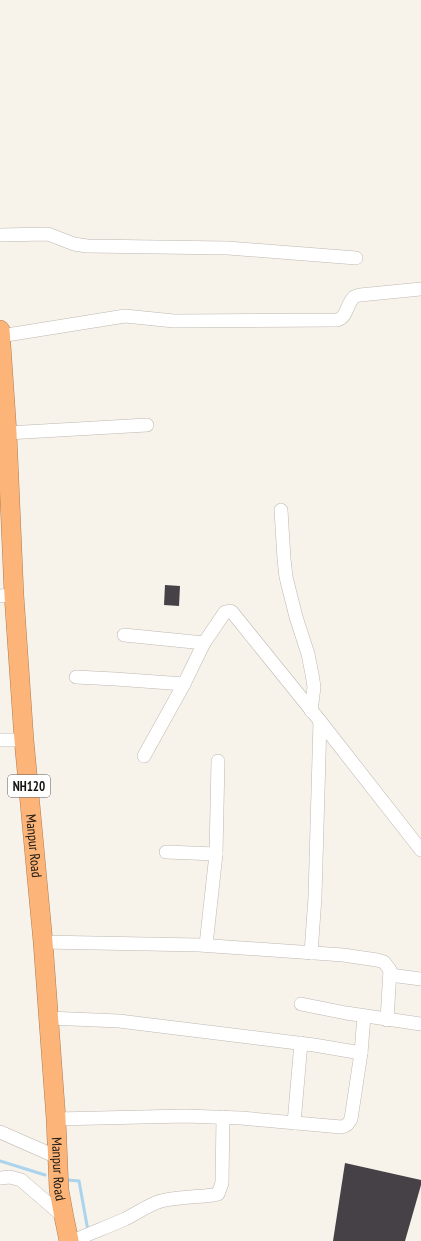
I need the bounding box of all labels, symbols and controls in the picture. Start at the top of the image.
road number: NH120 [8,775,50,797]
street label: Manpur Road [22,813,46,878]
street label: Manpur Road [48,1137,70,1202]

